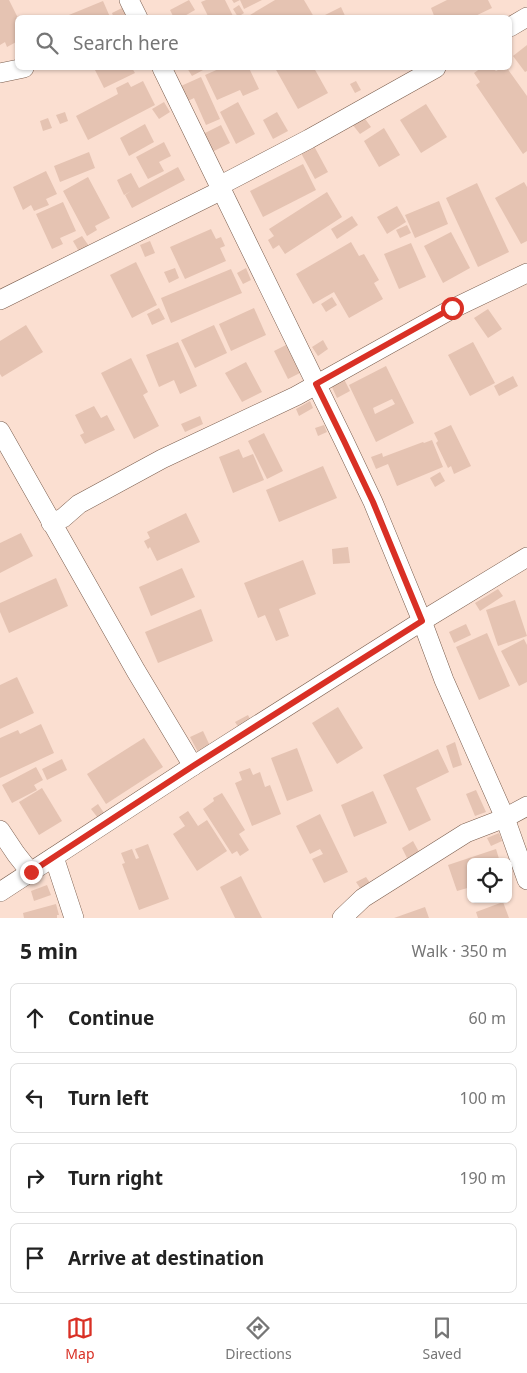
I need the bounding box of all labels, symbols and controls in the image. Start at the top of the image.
search box [15,15,512,70]
icon: search [33,29,61,57]
text: Search here [73,30,179,56]
route start [441,297,464,320]
map controls [467,858,512,903]
button: locate [467,858,512,903]
route end [20,861,43,884]
text: 5 min [20,937,78,965]
text: Walk · 350 m [412,940,507,962]
icon: ahead [21,1004,49,1032]
text: Continue [68,1005,154,1031]
text: 60 m [469,1007,506,1029]
icon: left [21,1084,49,1112]
text: Turn left [68,1085,149,1111]
text: 100 m [459,1087,506,1109]
icon: right [21,1164,49,1192]
text: Turn right [68,1165,163,1191]
text: 190 m [459,1167,506,1189]
icon: arrive [21,1244,49,1272]
text: Arrive at destination [68,1245,264,1271]
tab: Map [65,1314,95,1363]
tab: Directions [225,1314,292,1363]
tab: Saved [422,1314,462,1363]

